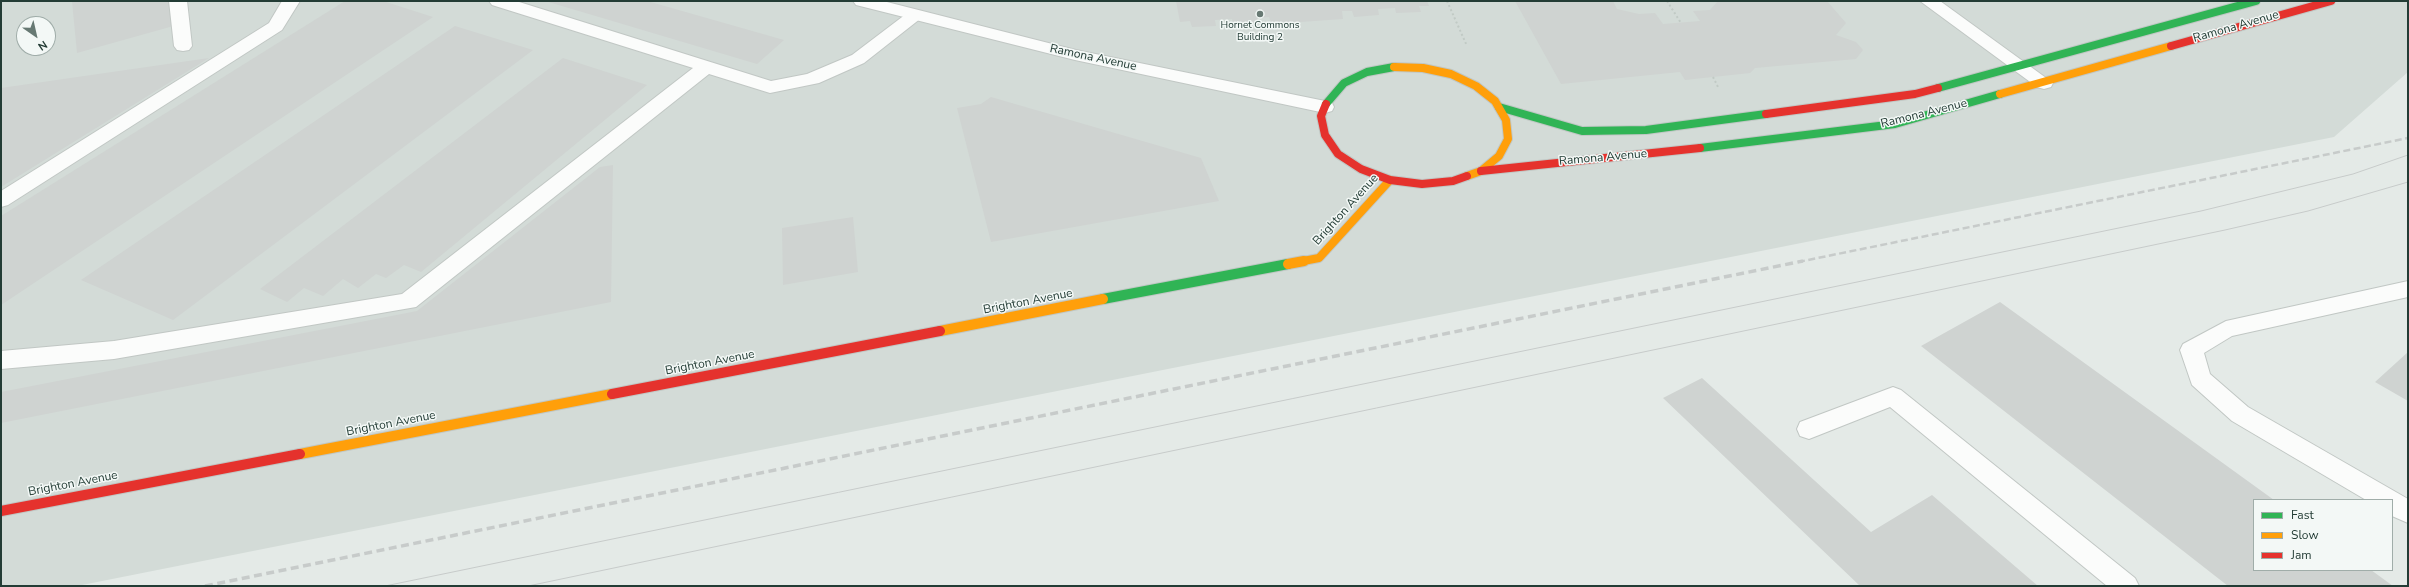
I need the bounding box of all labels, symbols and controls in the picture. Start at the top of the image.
street label: Ramona Avenue [2192,8,2280,46]
marker: Hornet Commons Building 2 [1255,9,1265,19]
north arrow [16,16,56,56]
place label: Hornet Commons Building 2 [1221,20,1299,44]
text: N [35,37,50,54]
street label: Ramona Avenue [1048,42,1138,74]
street label: Ramona Avenue [1879,96,1969,132]
street label: Ramona Avenue [1558,147,1648,169]
street label: Brighton Avenue [1310,172,1382,248]
street label: Brighton Avenue [982,286,1074,318]
street label: Brighton Avenue [664,347,756,379]
street label: Brighton Avenue [345,408,437,440]
street label: Brighton Avenue [27,468,119,500]
legend [2253,499,2393,571]
text: Fast [2291,507,2314,523]
text: Slow [2291,527,2319,543]
text: Jam [2291,547,2312,563]

